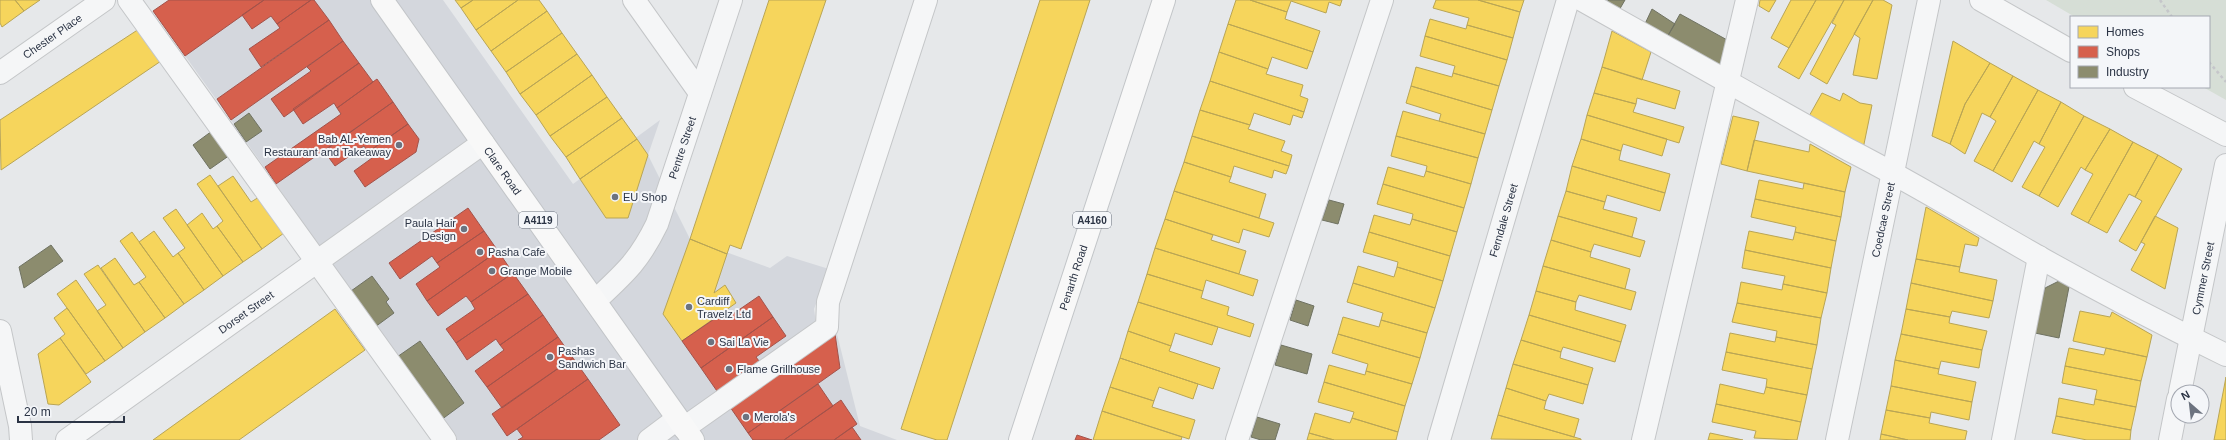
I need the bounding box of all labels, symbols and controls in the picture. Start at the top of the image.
street label: Chester Place [21,11,84,61]
legend [2070,16,2210,88]
text: Homes [2106,25,2144,39]
text: Shops [2106,45,2140,59]
text: Industry [2106,65,2149,79]
street label: Pentre Street [666,115,698,180]
place label: Bab AL-Yemen Restaurant and Takeaway [264,133,391,158]
marker: Bab AL-Yemen Restaurant and Takeaway [394,140,404,150]
street label: Clare Road [482,144,524,197]
street label: Coedcae Street [1869,181,1897,258]
street label: Ferndale Street [1487,182,1520,258]
place label: EU Shop [623,191,667,203]
marker: EU Shop [610,192,620,202]
road number: A4119 [519,212,557,228]
road number: A4160 [1073,212,1111,228]
place label: Paula Hair Design [405,217,456,242]
marker: Paula Hair Design [459,224,469,234]
street label: Cymmer Street [2190,241,2216,316]
street label: Penarth Road [1057,243,1089,312]
place label: Pasha Cafe [488,246,545,258]
marker: Pasha Cafe [475,247,485,257]
place label: Grange Mobile [500,265,572,277]
marker: Grange Mobile [487,266,497,276]
street label: Dorset Street [216,288,276,336]
place label: Cardiff Travelz Ltd [697,295,751,320]
marker: Cardiff Travelz Ltd [684,302,694,312]
place label: Sai La Vie [719,336,769,348]
marker: Sai La Vie [706,337,716,347]
place label: Pashas Sandwich Bar [558,345,626,370]
marker: Pashas Sandwich Bar [545,352,555,362]
place label: Flame Grillhouse [737,363,820,375]
marker: Flame Grillhouse [724,364,734,374]
north arrow [2170,384,2210,424]
text: N [2179,388,2192,402]
scale bar [18,398,124,424]
text: 20 m [24,405,51,419]
place label: Merola's [754,411,796,423]
marker: Merola's [741,412,751,422]

